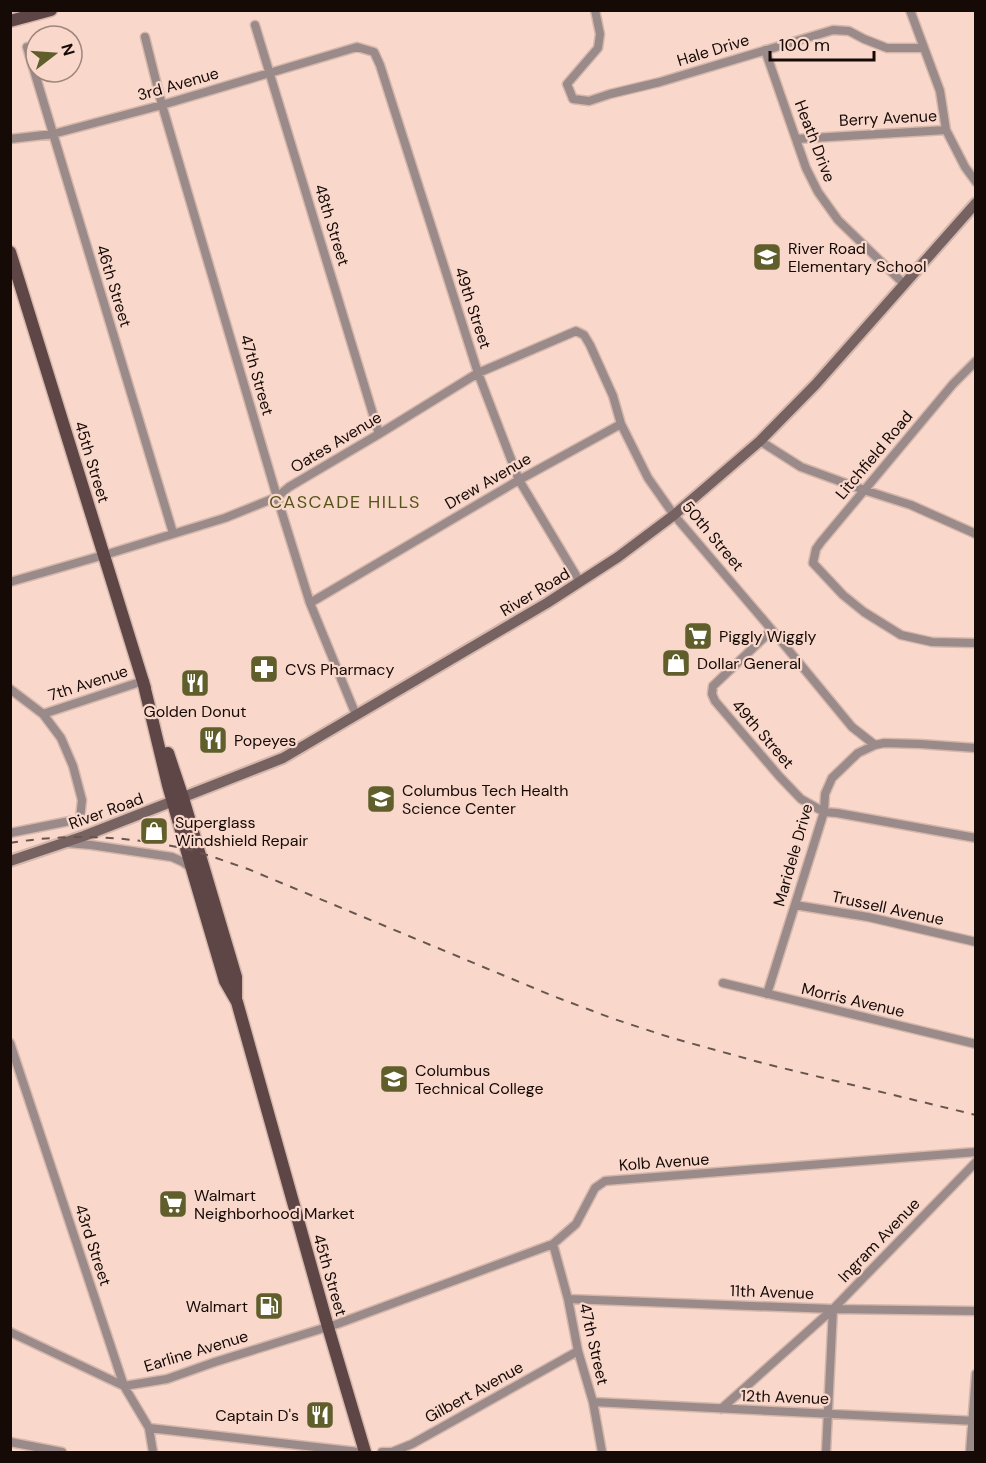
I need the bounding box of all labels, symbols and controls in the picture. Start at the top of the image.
north arrow [24,24,84,84]
scale bar [770,24,874,62]
street label: Hale Drive [674,29,752,71]
text: 100 m [779,33,830,57]
text: N [56,41,80,58]
street label: 3rd Avenue [135,62,221,106]
street label: Heath Drive [790,97,840,185]
street label: Berry Avenue [838,105,938,131]
street label: 48th Street [310,182,354,268]
place label: River Road Elementary School [788,238,926,277]
school or university icon: River Road Elementary School [751,241,783,273]
street label: 46th Street [92,242,136,330]
street label: 49th Street [450,264,496,352]
street label: 47th Street [235,332,279,418]
street label: Litchfield Road [831,406,917,504]
street label: Oates Avenue [287,407,385,477]
street label: 45th Street [70,419,114,505]
street label: Drew Avenue [441,448,535,514]
district label: CASCADE HILLS [269,490,421,514]
street label: 50th Street [677,496,749,576]
street label: River Road [496,563,574,621]
supermarket icon: Piggly Wiggly [682,620,714,652]
place label: Piggly Wiggly [719,626,816,647]
shop icon: Dollar General [660,647,692,679]
pharmacy icon: CVS Pharmacy [248,653,280,685]
place label: Dollar General [697,653,801,674]
place label: CVS Pharmacy [285,659,394,680]
street label: 7th Avenue [45,660,131,706]
restaurant icon: Golden Donut [179,667,211,699]
street label: 49th Street [727,695,799,773]
place label: Golden Donut [144,701,246,722]
restaurant icon: Popeyes [197,724,229,756]
place label: Popeyes [234,730,296,751]
place label: Columbus Tech Health Science Center [402,780,568,819]
school or university icon: Columbus Tech Health Science Center [365,783,397,815]
street label: River Road [66,788,146,834]
street label: Maridele Drive [768,801,818,909]
place label: Superglass Windshield Repair [175,812,308,851]
shop icon: Superglass Windshield Repair [138,815,170,847]
street label: Trussell Avenue [830,886,946,930]
street label: Morris Avenue [799,978,907,1022]
place label: Columbus Technical College [415,1060,544,1099]
school or university icon: Columbus Technical College [378,1063,410,1095]
street label: Kolb Avenue [618,1148,710,1176]
place label: Walmart Neighborhood Market [194,1185,355,1224]
supermarket icon: Walmart Neighborhood Market [157,1188,189,1220]
street label: Ingram Avenue [833,1193,925,1287]
street label: 43rd Street [70,1202,116,1288]
street label: 45th Street [308,1231,352,1319]
street label: 11th Avenue [730,1280,814,1304]
fuel station icon: Walmart [253,1290,285,1322]
place label: Walmart [186,1296,248,1317]
street label: 47th Street [574,1301,614,1387]
street label: Earline Avenue [141,1325,251,1377]
street label: Gilbert Avenue [421,1356,527,1428]
street label: 12th Avenue [741,1385,829,1409]
restaurant icon: Captain D's [304,1399,336,1431]
place label: Captain D's [215,1405,299,1426]

